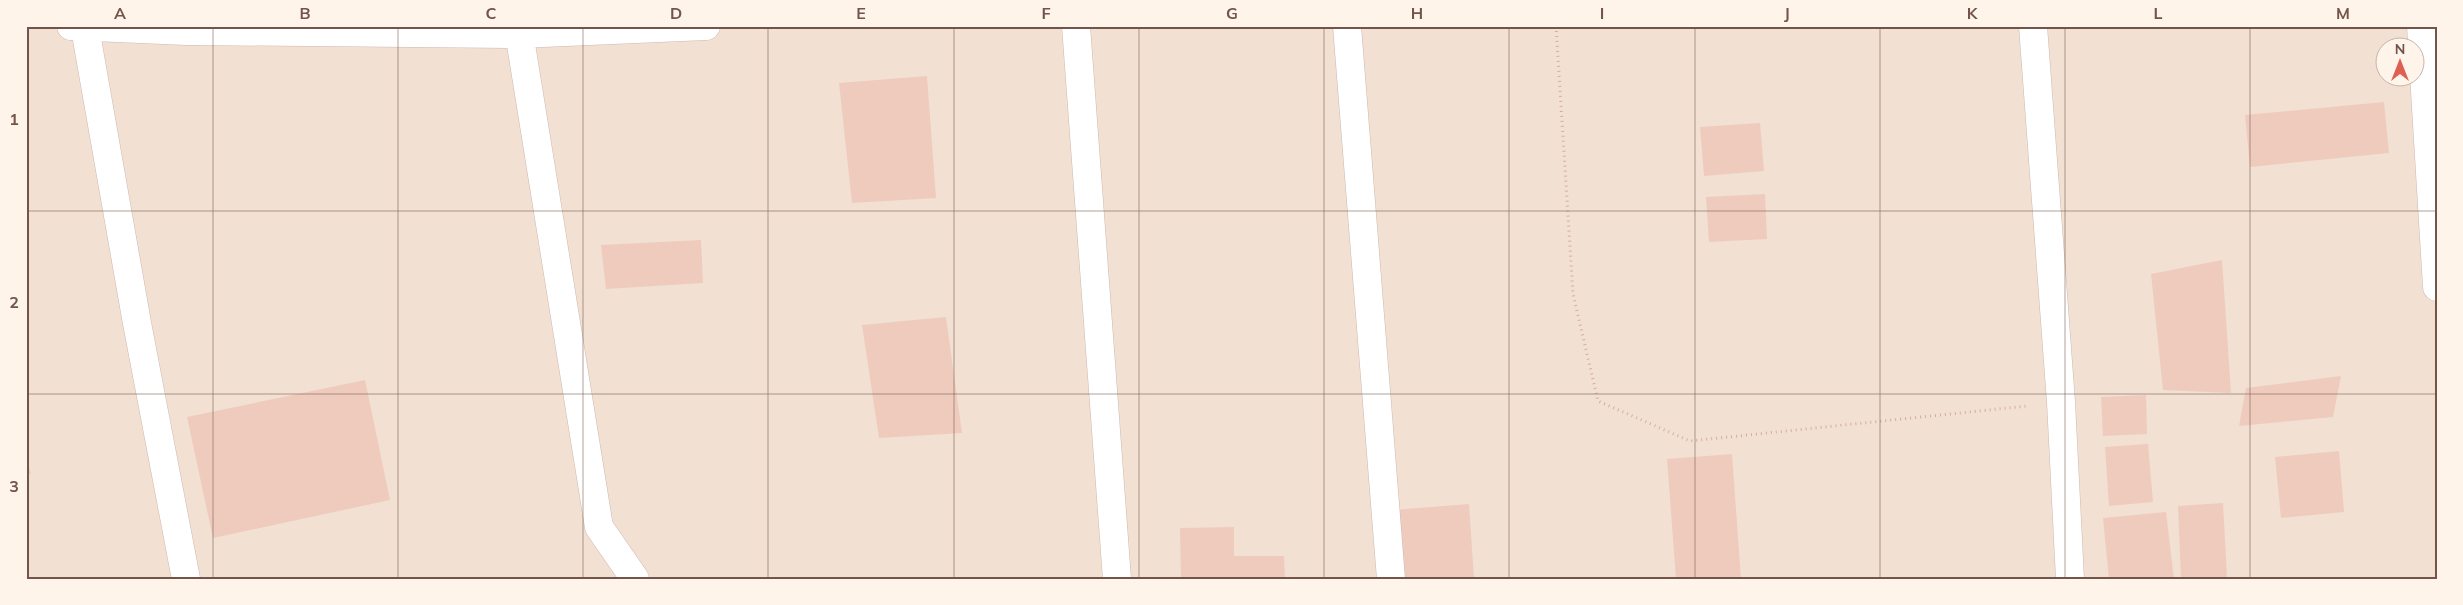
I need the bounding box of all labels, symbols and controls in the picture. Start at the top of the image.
text: A [114,3,126,23]
text: B [299,3,311,23]
text: C [486,3,497,23]
text: D [670,3,682,23]
text: E [856,3,866,23]
text: F [1041,3,1051,23]
text: G [1226,3,1238,23]
text: H [1411,3,1423,23]
text: I [1600,3,1604,23]
text: J [1784,3,1790,23]
text: K [1967,3,1979,23]
text: L [2154,3,2163,23]
text: M [2336,3,2350,23]
north arrow [2376,38,2426,88]
text: N [2395,40,2405,58]
text: 1 [9,109,19,129]
text: 2 [9,292,19,312]
text: 3 [9,476,19,496]

